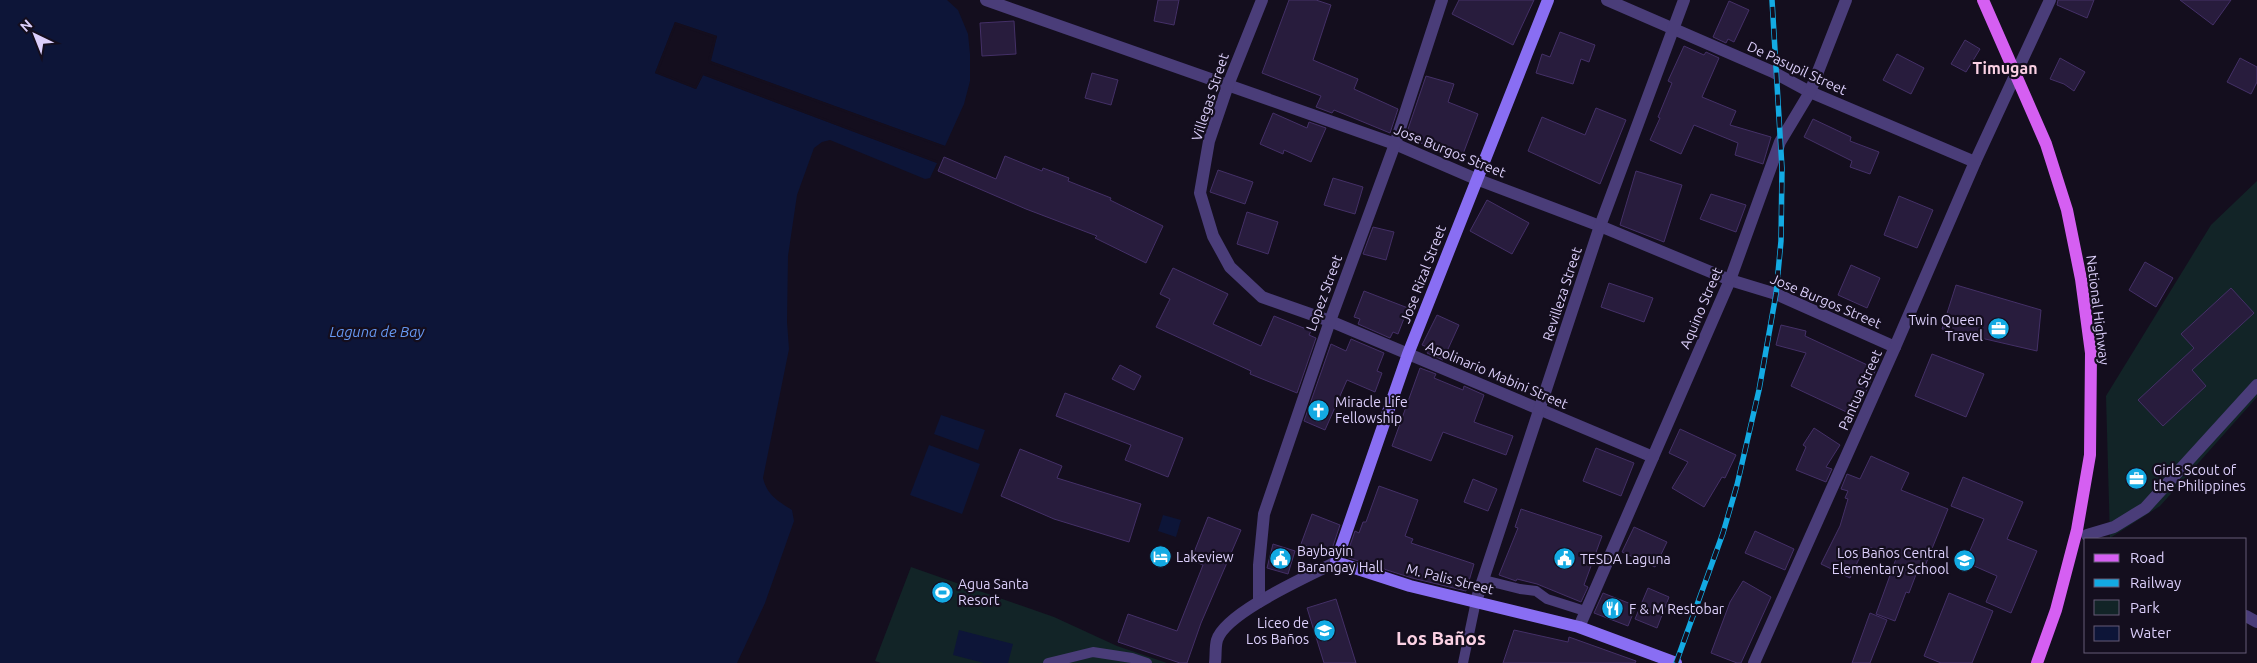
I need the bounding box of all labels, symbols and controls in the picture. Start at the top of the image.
north arrow [10,10,60,60]
text: N [17,16,35,35]
street label: De Pasupil Street [1745,38,1850,98]
street label: Villegas Street [1188,51,1232,143]
district label: Timugan [1972,59,2038,77]
street label: Jose Burgos Street [1392,121,1509,181]
street label: Jose Rizal Street [1397,222,1449,325]
street label: Revilleza Street [1539,245,1585,343]
street label: Lopez Street [1303,252,1345,333]
street label: National Highway [2083,254,2113,366]
street label: Aquino Street [1677,264,1726,351]
street label: Jose Burgos Street [1768,270,1884,332]
place label: Twin Queen Travel [1908,312,1983,344]
office icon: Twin Queen Travel [1987,316,2011,340]
water label: Laguna de Bay [330,323,425,340]
street label: Apolinario Mabini Street [1424,338,1571,412]
street label: Pantua Street [1835,347,1885,433]
place label: Miracle Life Fellowship [1335,394,1408,426]
church icon: Miracle Life Fellowship [1307,398,1331,422]
place label: Girls Scout of the Philippines [2153,462,2246,494]
office icon: Girls Scout of the Philippines [2125,466,2149,490]
legend [2084,538,2247,653]
place label: Baybayin Barangay Hall [1297,543,1383,575]
hotel icon: Lakeview [1148,545,1172,569]
place label: Los Baños Central Elementary School [1832,545,1949,577]
public building icon: Baybayin Barangay Hall [1269,547,1293,571]
public building icon: TESDA Laguna [1552,547,1576,571]
place label: Lakeview [1176,549,1234,565]
school or university icon: Los Baños Central Elementary School [1953,549,1977,573]
text: Road [2130,549,2165,566]
place label: TESDA Laguna [1580,551,1671,567]
street label: M. Palis Street [1405,560,1496,598]
text: Railway [2130,574,2181,591]
place label: Agua Santa Resort [958,576,1029,608]
sports icon: Agua Santa Resort [930,580,954,604]
restaurant icon: F & M Restobar [1601,597,1625,621]
text: Park [2130,599,2160,616]
place label: F & M Restobar [1629,601,1725,617]
place label: Liceo de Los Baños [1246,615,1309,647]
school or university icon: Liceo de Los Baños [1313,619,1337,643]
text: Water [2130,624,2171,641]
district label: Los Baños [1396,627,1486,649]

